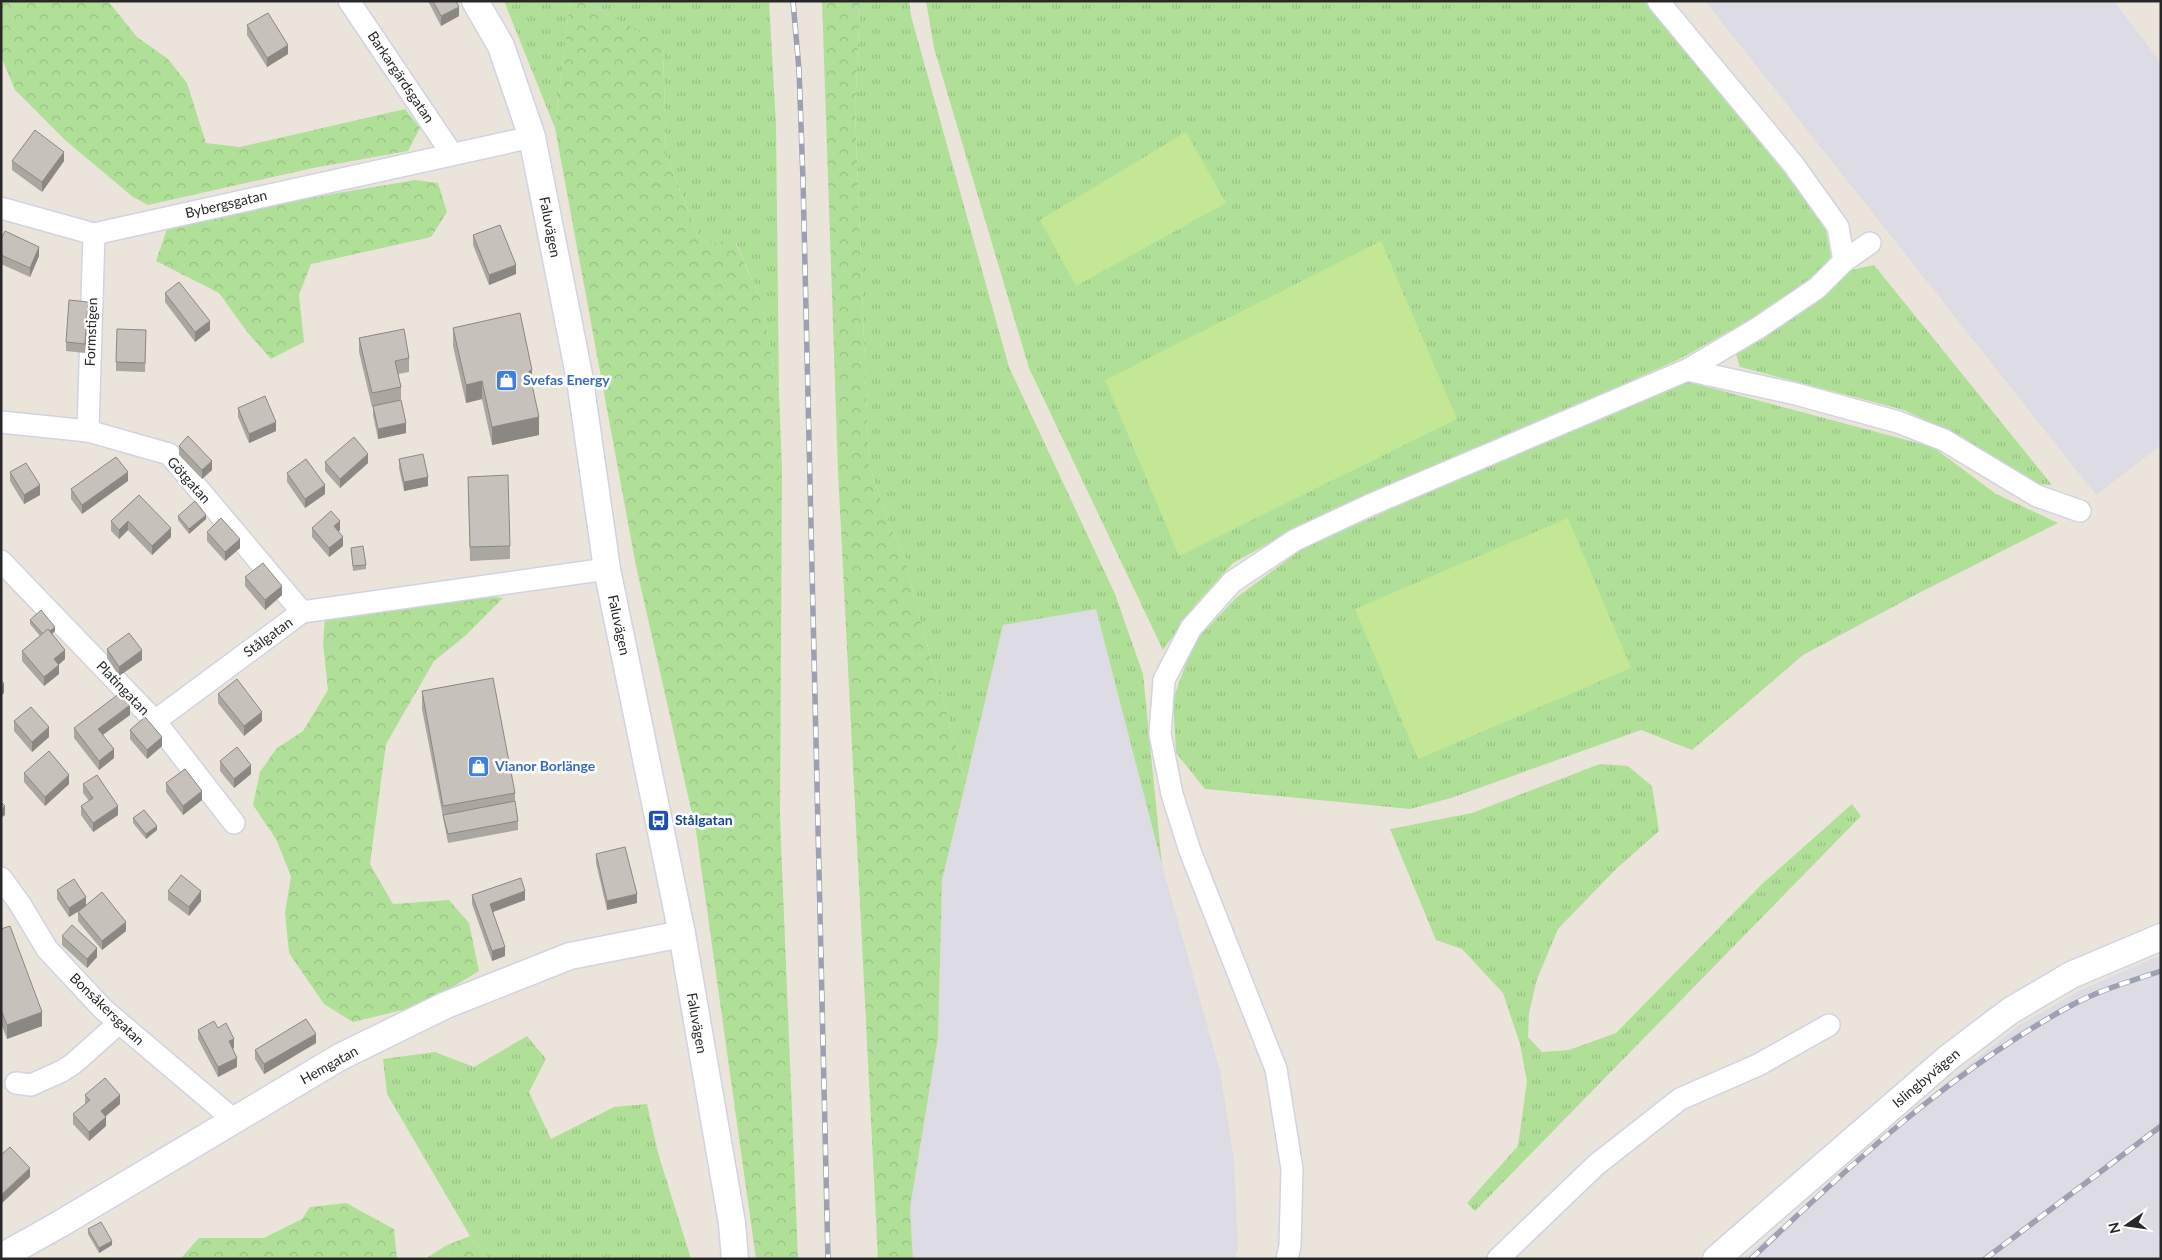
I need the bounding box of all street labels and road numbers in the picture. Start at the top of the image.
street label: Barkargärdsgatan [364,28,438,126]
street label: Bybergsgatan [183,186,268,221]
street label: Faluvägen [536,195,565,259]
street label: Formstigen [81,297,100,367]
street label: Götgatan [164,453,215,507]
street label: Faluvägen [605,593,634,657]
street label: Stålgatan [240,613,296,660]
street label: Platingatan [93,657,153,718]
street label: Bonsåkersgatan [67,969,148,1048]
street label: Faluvägen [684,991,711,1055]
street label: Hemgatan [297,1042,361,1087]
street label: Islingbyvägen [1888,1044,1963,1111]

